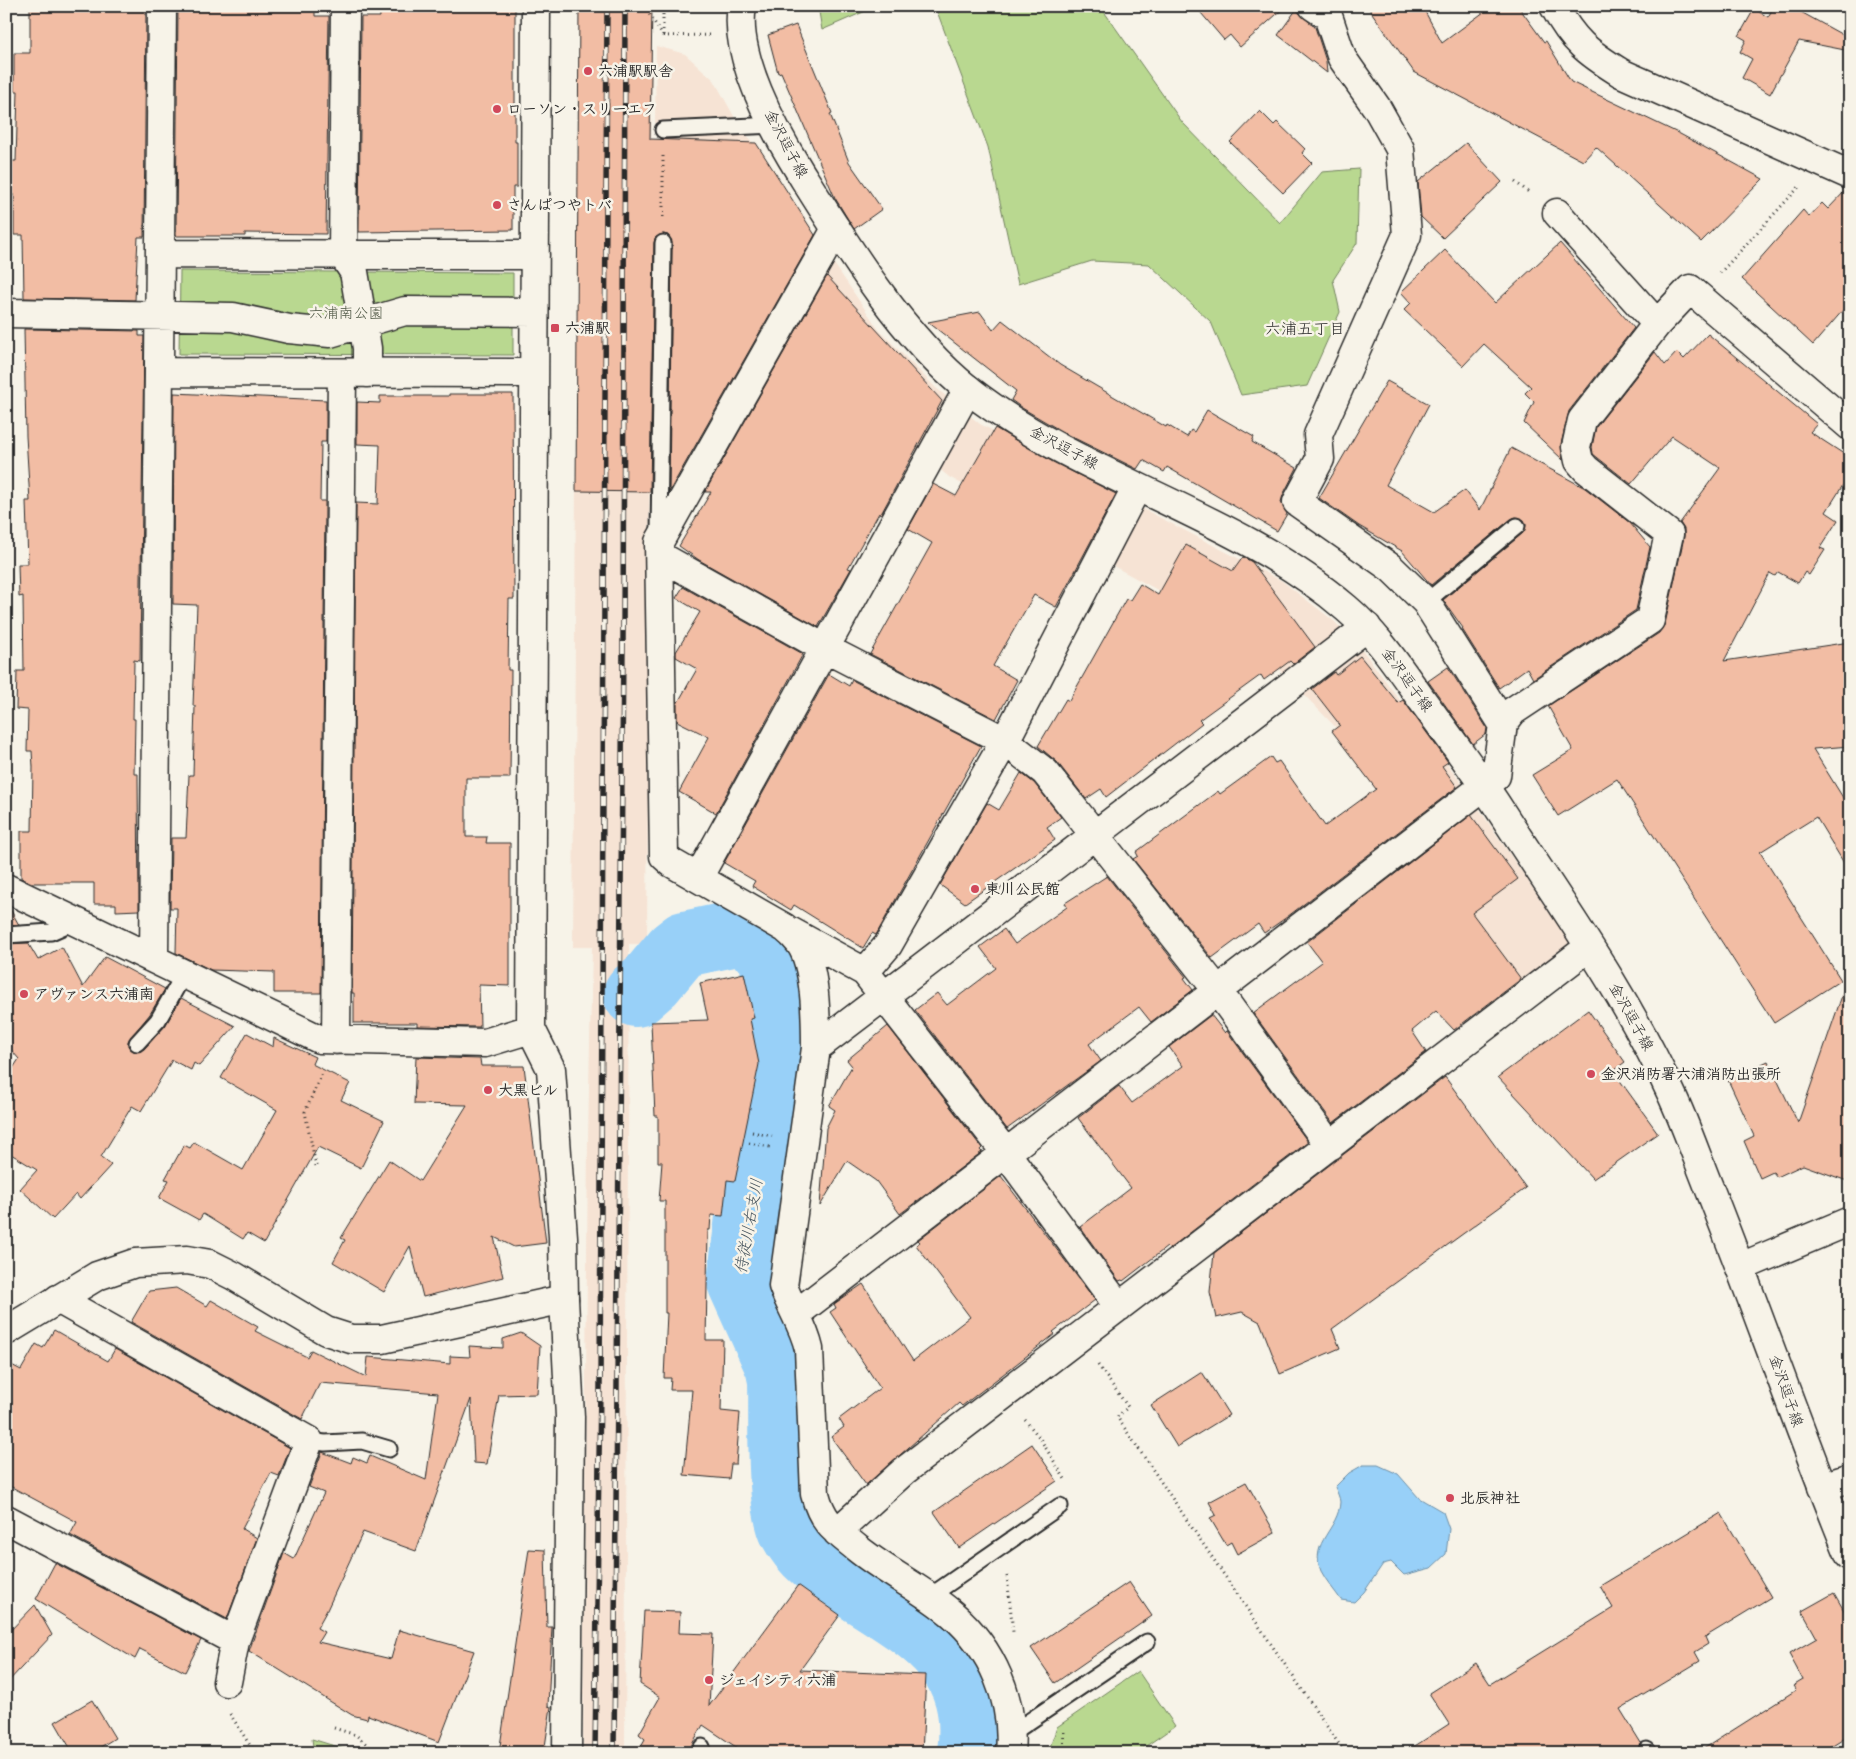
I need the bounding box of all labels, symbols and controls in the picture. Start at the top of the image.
place label: 六浦駅駅舎 [598,62,673,81]
marker: 六浦駅駅舎 [582,65,594,77]
place label: ローソン・スリーエフ [507,100,657,119]
marker: ローソン・スリーエフ [491,103,503,115]
street label: 金沢逗子線 [760,106,812,182]
place label: さんぱつやトバ [507,196,612,215]
marker: さんぱつやトバ [491,199,503,211]
park label: 六浦南公園 [308,304,384,323]
place label: 六浦駅 [565,319,610,338]
district label: 六浦五丁目 [1265,319,1345,339]
marker: 六浦駅 [549,322,561,334]
street label: 金沢逗子線 [1026,422,1102,474]
street label: 金沢逗子線 [1377,644,1437,716]
place label: 東川公民館 [985,880,1060,899]
marker: 東川公民館 [969,883,981,895]
street label: 金沢逗子線 [1605,980,1657,1054]
place label: アヴァンス六浦南 [34,985,154,1004]
marker: アヴァンス六浦南 [18,988,30,1000]
place label: 金沢消防署六浦消防出張所 [1601,1065,1781,1084]
marker: 金沢消防署六浦消防出張所 [1585,1068,1597,1080]
place label: 大黒ビル [498,1081,558,1100]
marker: 大黒ビル [482,1084,494,1096]
water label: 侍従川右支川 [731,1177,767,1275]
street label: 金沢逗子線 [1765,1352,1807,1430]
place label: 北辰神社 [1460,1489,1520,1508]
marker: 北辰神社 [1444,1492,1456,1504]
place label: ジェイシティ六浦 [719,1671,837,1690]
marker: ジェイシティ六浦 [703,1674,715,1686]

